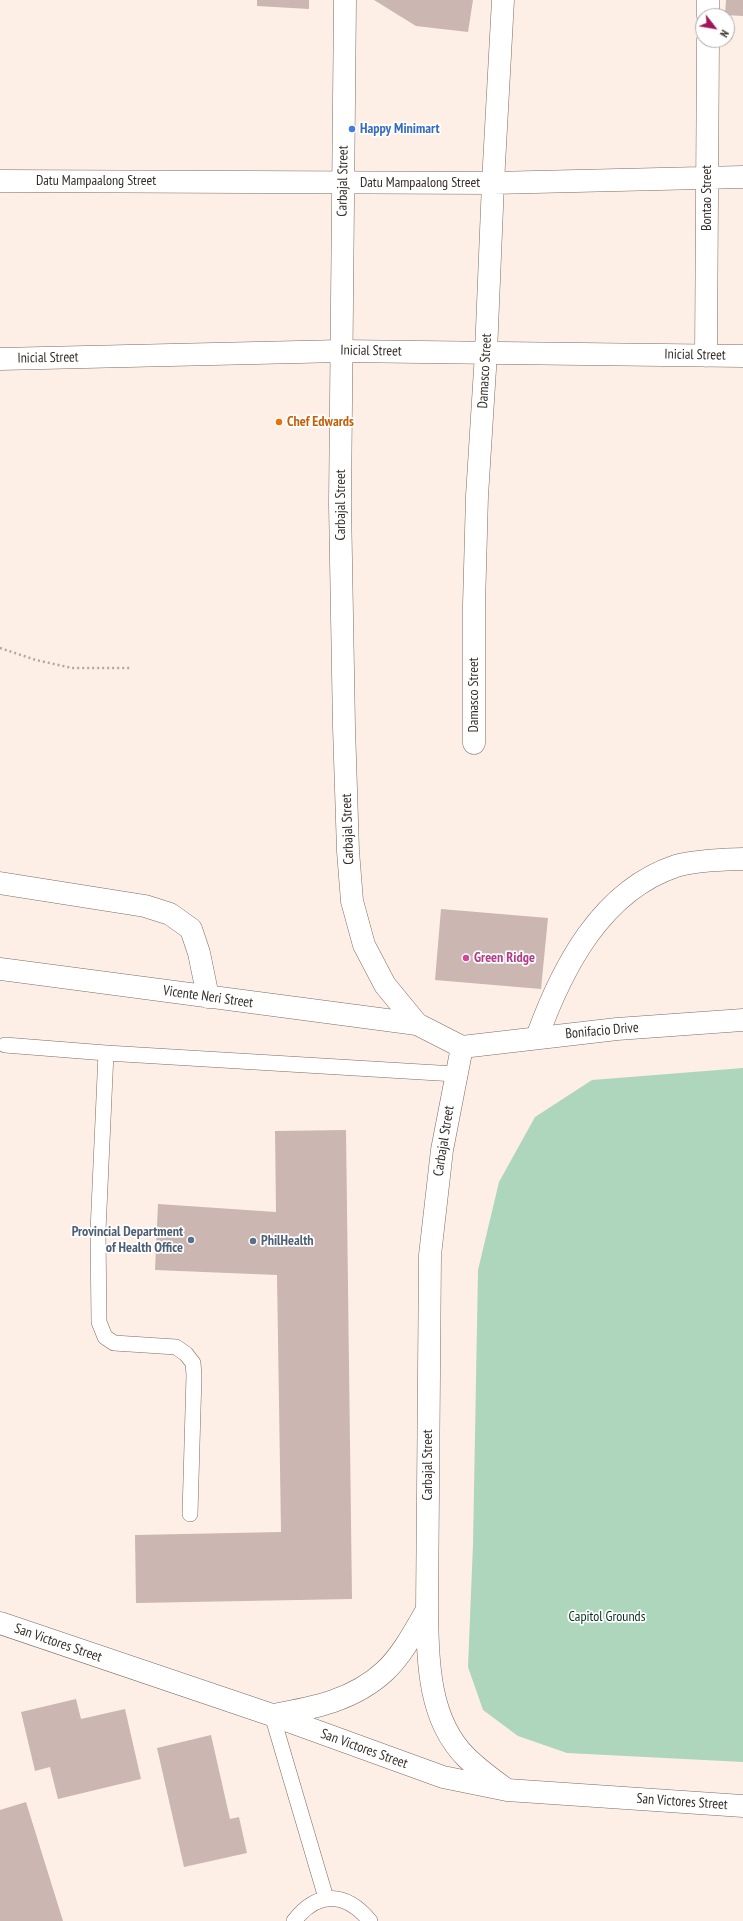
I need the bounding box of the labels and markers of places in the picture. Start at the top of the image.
place label: Happy Minimart [360,121,440,137]
marker: Happy Minimart [347,124,357,134]
place label: Chef Edwards [287,414,354,430]
marker: Chef Edwards [274,417,284,427]
place label: Green Ridge [474,950,535,966]
marker: Green Ridge [461,953,471,963]
place label: Provincial Department of Health Office [72,1224,183,1256]
place label: PhilHealth [261,1233,314,1249]
marker: Provincial Department of Health Office [186,1235,196,1245]
marker: PhilHealth [248,1236,258,1246]

